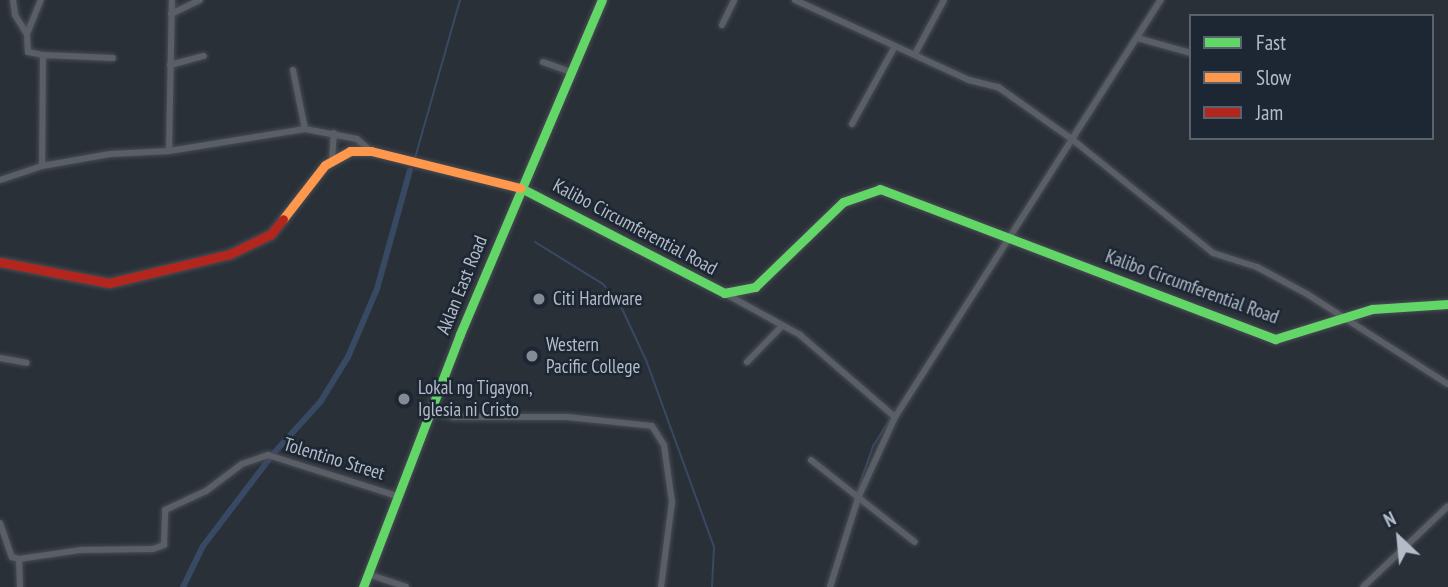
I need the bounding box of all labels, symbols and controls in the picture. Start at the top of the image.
legend [1189,14,1434,140]
text: Fast [1256,29,1286,56]
text: Slow [1256,64,1291,91]
text: Jam [1256,99,1283,126]
street label: Kalibo Circumferential Road [549,174,721,280]
street label: Aklan East Road [432,232,492,338]
street label: Kalibo Circumferential Road [1102,245,1282,329]
place label: Citi Hardware [553,288,642,310]
marker: Citi Hardware [531,291,547,307]
place label: Western Pacific College [546,334,641,378]
marker: Western Pacific College [524,348,540,364]
place label: Lokal ng Tigayon, Iglesia ni Cristo [418,377,533,421]
marker: Lokal ng Tigayon, Iglesia ni Cristo [396,391,412,407]
street label: Tolentino Street [281,433,387,485]
north arrow [1364,503,1434,573]
text: N [1380,506,1400,532]

